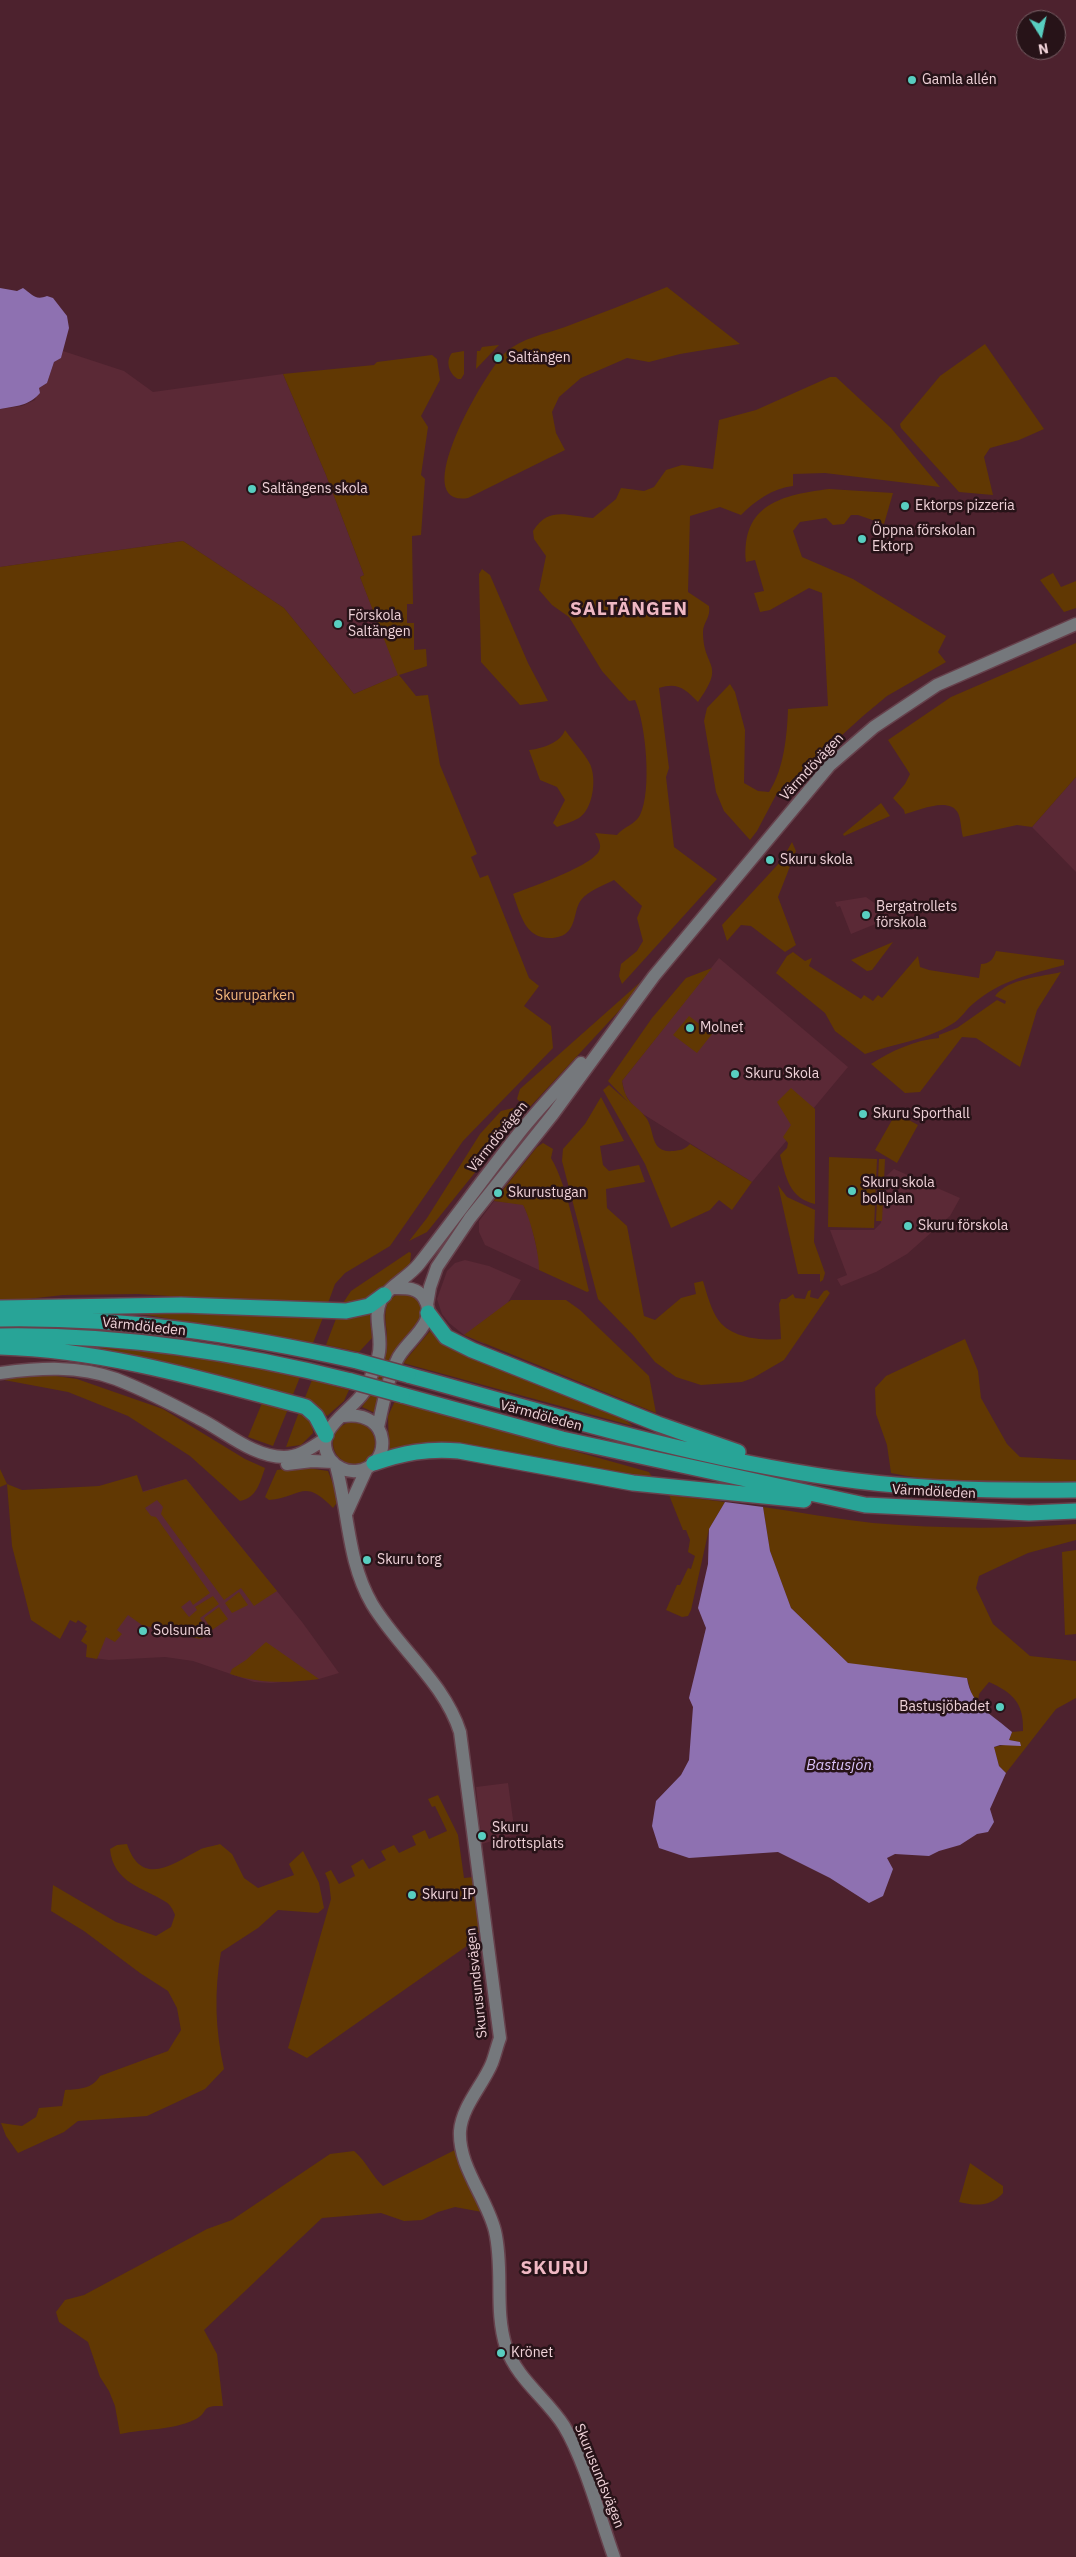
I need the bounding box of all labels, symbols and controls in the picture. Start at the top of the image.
north arrow [1016,10,1066,60]
text: N [1037,39,1050,59]
place label: Gamla allén [922,72,997,88]
marker: Gamla allén [906,74,918,86]
place label: Saltängen [508,350,571,366]
marker: Saltängen [492,352,504,364]
place label: Saltängens skola [262,481,368,497]
marker: Saltängens skola [246,483,258,495]
place label: Ektorps pizzeria [915,498,1015,514]
marker: Ektorps pizzeria [899,500,911,512]
place label: Öppna förskolan Ektorp [872,523,975,556]
marker: Öppna förskolan Ektorp [856,533,868,545]
district label: SALTÄNGEN [569,599,689,621]
place label: Förskola Saltängen [348,608,411,640]
marker: Förskola Saltängen [332,618,344,630]
street label: Värmdövägen [777,730,847,804]
place label: Skuru skola [780,852,853,868]
marker: Skuru skola [764,854,776,866]
place label: Bergatrollets förskola [876,899,957,932]
marker: Bergatrollets förskola [860,909,872,921]
park label: Skuruparken [215,988,295,1004]
place label: Molnet [700,1020,744,1036]
marker: Molnet [684,1022,696,1034]
place label: Skuru Skola [745,1066,819,1082]
marker: Skuru Skola [729,1068,741,1080]
street label: Värmdövägen [464,1098,532,1176]
place label: Skuru Sporthall [873,1106,970,1122]
marker: Skuru Sporthall [857,1108,869,1120]
place label: Skuru skola bollplan [862,1175,935,1208]
place label: Skurustugan [508,1185,587,1201]
marker: Skuru skola bollplan [846,1185,858,1197]
marker: Skurustugan [492,1187,504,1199]
place label: Skuru förskola [918,1218,1008,1234]
marker: Skuru förskola [902,1220,914,1232]
street label: Värmdöleden [101,1314,187,1340]
street label: Värmdöleden [498,1397,584,1435]
street label: Värmdöleden [892,1481,976,1503]
place label: Skuru torg [377,1552,442,1568]
marker: Skuru torg [361,1554,373,1566]
place label: Solsunda [153,1623,211,1639]
marker: Solsunda [137,1625,149,1637]
place label: Bastusjöbadet [899,1699,990,1715]
marker: Bastusjöbadet [994,1701,1006,1713]
water label: Bastusjön [806,1757,872,1775]
place label: Skuru idrottsplats [492,1820,564,1852]
marker: Skuru idrottsplats [476,1830,488,1842]
place label: Skuru IP [422,1887,476,1903]
marker: Skuru IP [406,1889,418,1901]
street label: Skurusundsvägen [463,1927,491,2039]
district label: SKURU [520,2258,590,2280]
place label: Krönet [511,2345,553,2361]
marker: Krönet [495,2347,507,2359]
street label: Skurusundsvägen [570,2421,628,2531]

